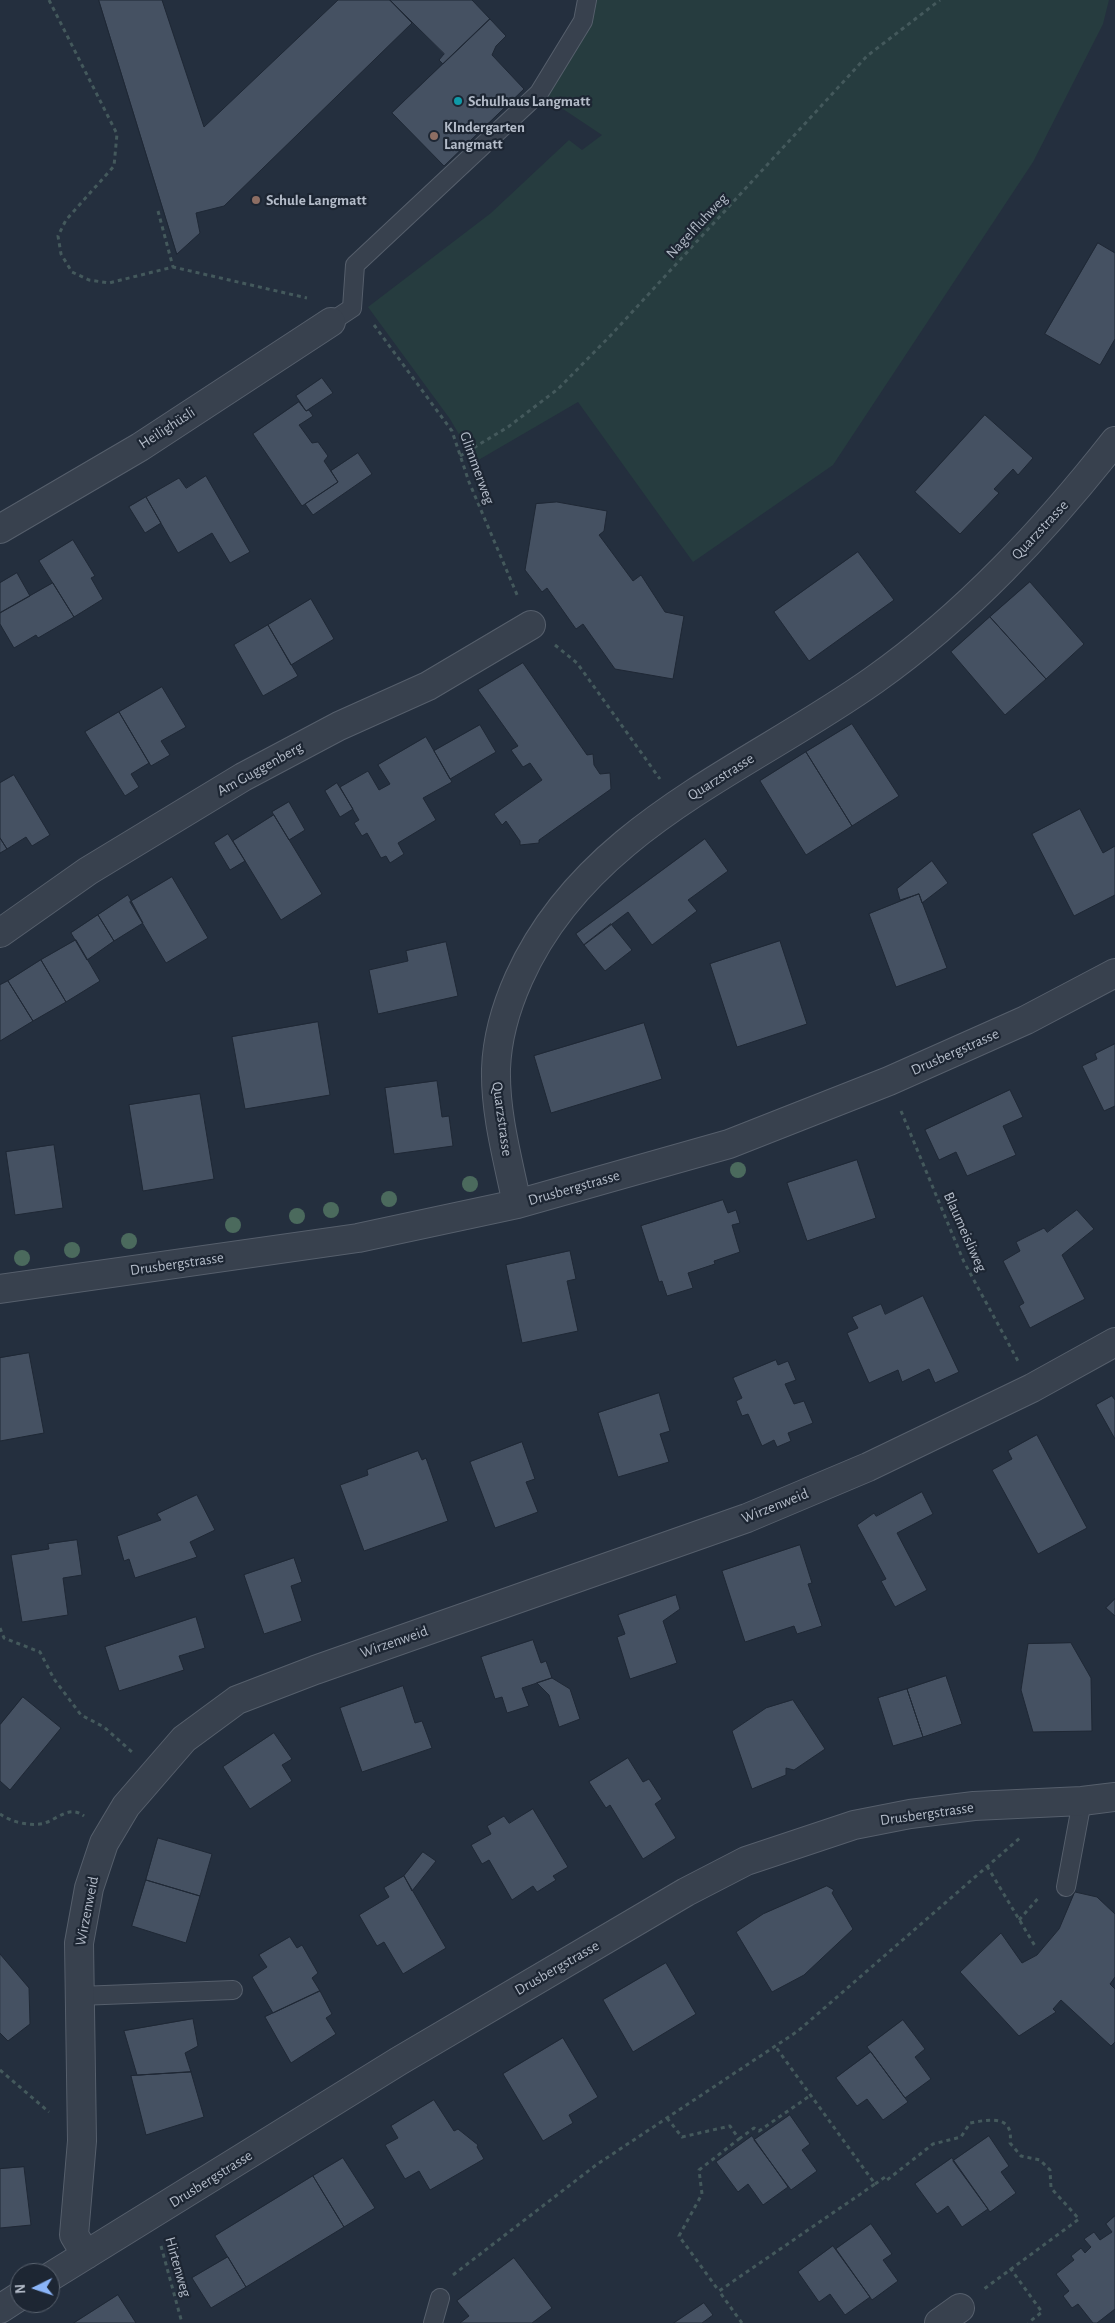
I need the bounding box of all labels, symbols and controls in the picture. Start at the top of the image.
place label: Schulhaus Langmatt [468,92,590,110]
marker: Schulhaus Langmatt [452,95,464,107]
place label: KIndergarten Langmatt [444,118,525,153]
marker: KIndergarten Langmatt [428,130,440,142]
street label: Nagelfluhweg [662,190,732,262]
place label: Schule Langmatt [266,191,367,209]
marker: Schule Langmatt [250,194,262,206]
street label: Heilighüsli [135,403,199,453]
street label: Glimmerweg [456,429,498,507]
street label: Quarzstrasse [1008,496,1072,564]
street label: Am Guggenberg [214,738,306,800]
street label: Quarzstrasse [684,749,758,805]
street label: Drusbergstrasse [908,1025,1002,1079]
street label: Quarzstrasse [488,1081,516,1157]
street label: Drusbergstrasse [526,1166,622,1210]
street label: Blaumeisliweg [939,1189,991,1275]
street label: Drusbergstrasse [129,1249,225,1279]
street label: Wirzenweid [739,1484,811,1528]
street label: Wirzenweid [358,1622,430,1662]
street label: Drusbergstrasse [879,1799,975,1829]
street label: Wirzenweid [71,1875,103,1947]
street label: Drusbergstrasse [512,1937,602,1999]
street label: Drusbergstrasse [166,2146,256,2212]
street label: Hirtenweg [161,2235,195,2299]
north arrow [10,2263,60,2313]
text: N [14,2284,28,2294]

